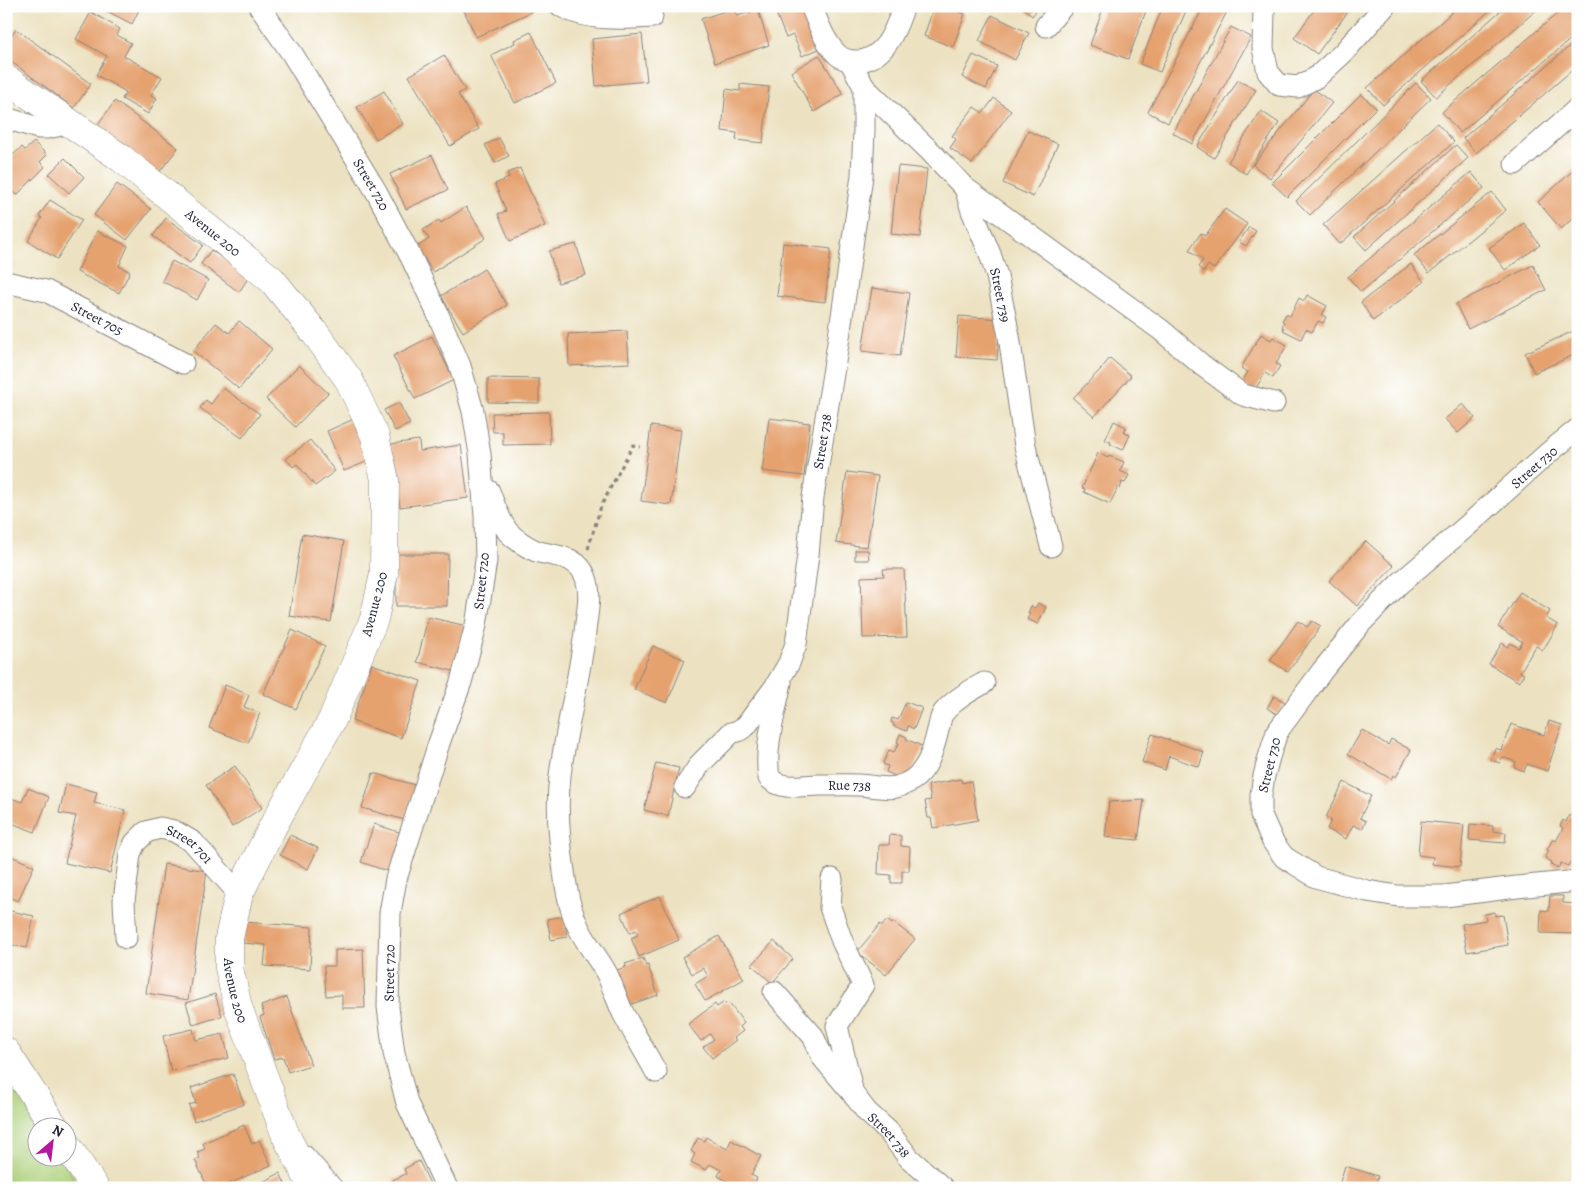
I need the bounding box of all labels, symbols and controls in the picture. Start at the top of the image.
street label: Street 720 [348,155,394,214]
street label: Avenue 200 [180,204,245,261]
street label: Street 739 [985,265,1015,324]
street label: Street 705 [68,297,127,340]
street label: Street 738 [809,412,836,471]
street label: Street 730 [1507,442,1562,493]
street label: Street 720 [469,552,494,610]
street label: Avenue 200 [357,570,392,639]
street label: Street 730 [1253,735,1286,795]
street label: Rue 738 [828,776,873,796]
street label: Street 701 [164,821,217,868]
street label: Street 720 [380,944,399,1002]
street label: Avenue 200 [219,957,252,1026]
street label: Street 738 [863,1108,915,1162]
north arrow [28,1116,78,1166]
text: N [49,1120,67,1142]

